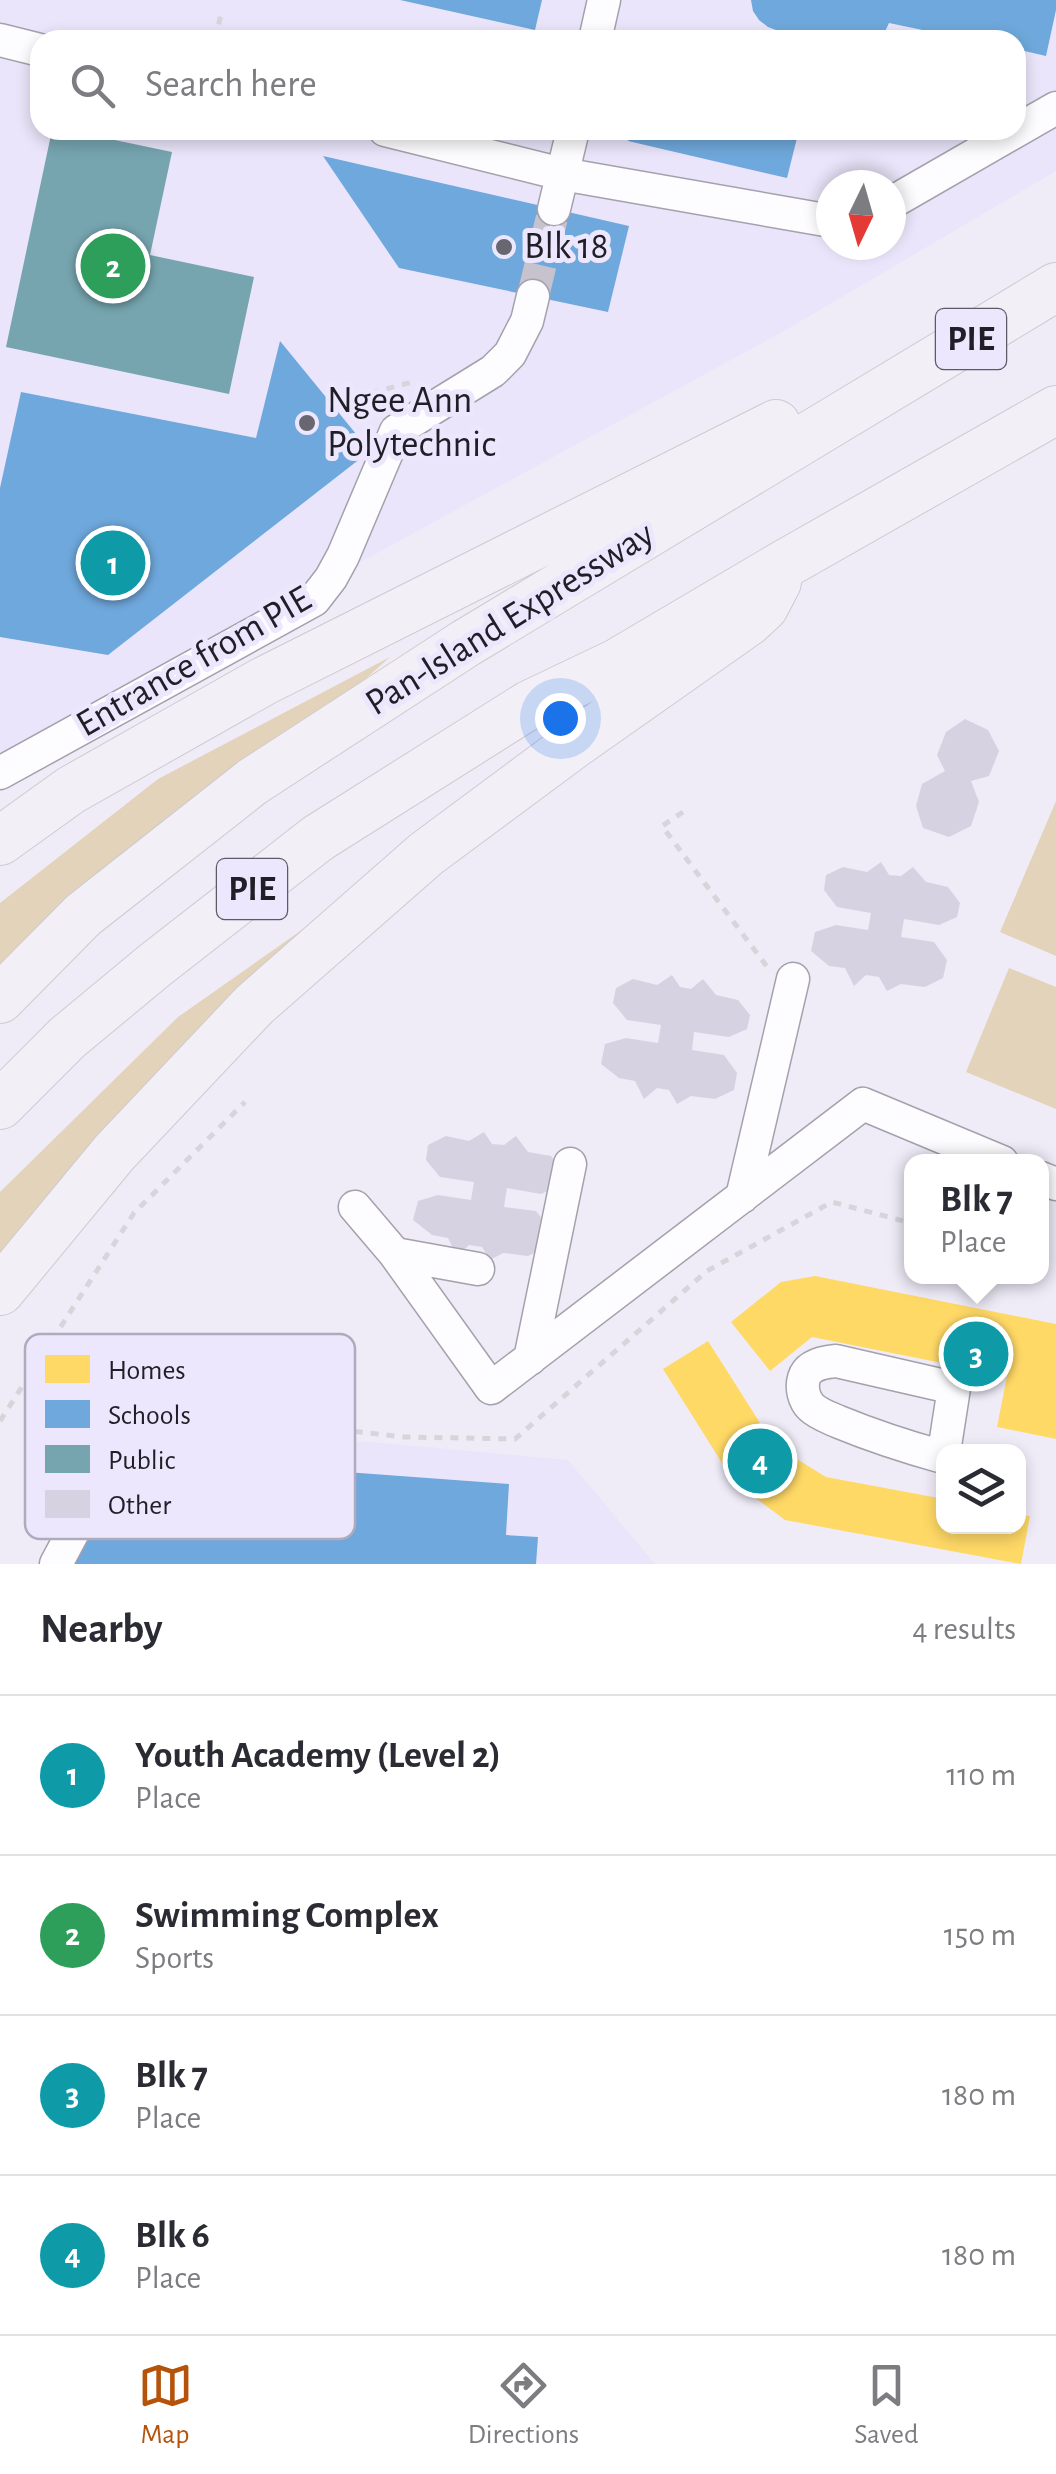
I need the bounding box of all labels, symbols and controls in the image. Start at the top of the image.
search box [30,30,1026,140]
icon: search [65,58,120,113]
text: Search here [145,66,317,104]
north arrow [816,170,906,260]
pin: 2 [80,228,146,304]
place label: Blk 18 [524,228,608,266]
marker: Blk 18 [493,236,515,258]
road number: PIE [936,309,1006,369]
place label: Ngee Ann Polytechnic [327,382,496,464]
marker: Ngee Ann Polytechnic [296,412,318,434]
street label: Pan-Island Expressway [359,515,661,723]
pin: 1 [80,526,146,600]
street label: Entrance from PIE [70,580,318,744]
your location [535,693,586,744]
road number: PIE [217,859,287,919]
popup [904,1154,1049,1284]
text: Blk 7 [940,1181,1013,1219]
text: Place [940,1226,1006,1258]
pin: 3 [944,1316,1008,1392]
legend [25,1334,355,1539]
text: Homes [108,1357,186,1385]
text: Schools [108,1402,191,1430]
pin: 4 [728,1424,792,1498]
map controls [936,1444,1026,1534]
button: layers [936,1444,1026,1534]
text: Public [108,1447,176,1475]
text: Other [108,1492,171,1520]
text: Nearby [40,1608,163,1650]
text: 4 results [912,1613,1016,1645]
text: Youth Academy (Level 2) [135,1737,501,1775]
text: 1 [67,1759,78,1791]
text: 110 m [946,1759,1016,1791]
text: Place [135,1782,201,1814]
text: Swimming Complex [135,1897,439,1935]
text: 2 [65,1919,80,1951]
text: 150 m [944,1919,1016,1951]
text: Sports [135,1942,214,1974]
text: Blk 7 [135,2057,208,2095]
text: 3 [66,2079,79,2111]
text: 180 m [942,2079,1016,2111]
text: Place [135,2102,201,2134]
text: Blk 6 [135,2217,210,2255]
text: 4 [64,2239,81,2271]
text: 180 m [942,2239,1016,2271]
text: Place [135,2262,201,2294]
tab: Map [138,2358,193,2452]
tab: Directions [468,2358,579,2452]
tab: Saved [854,2358,918,2452]

